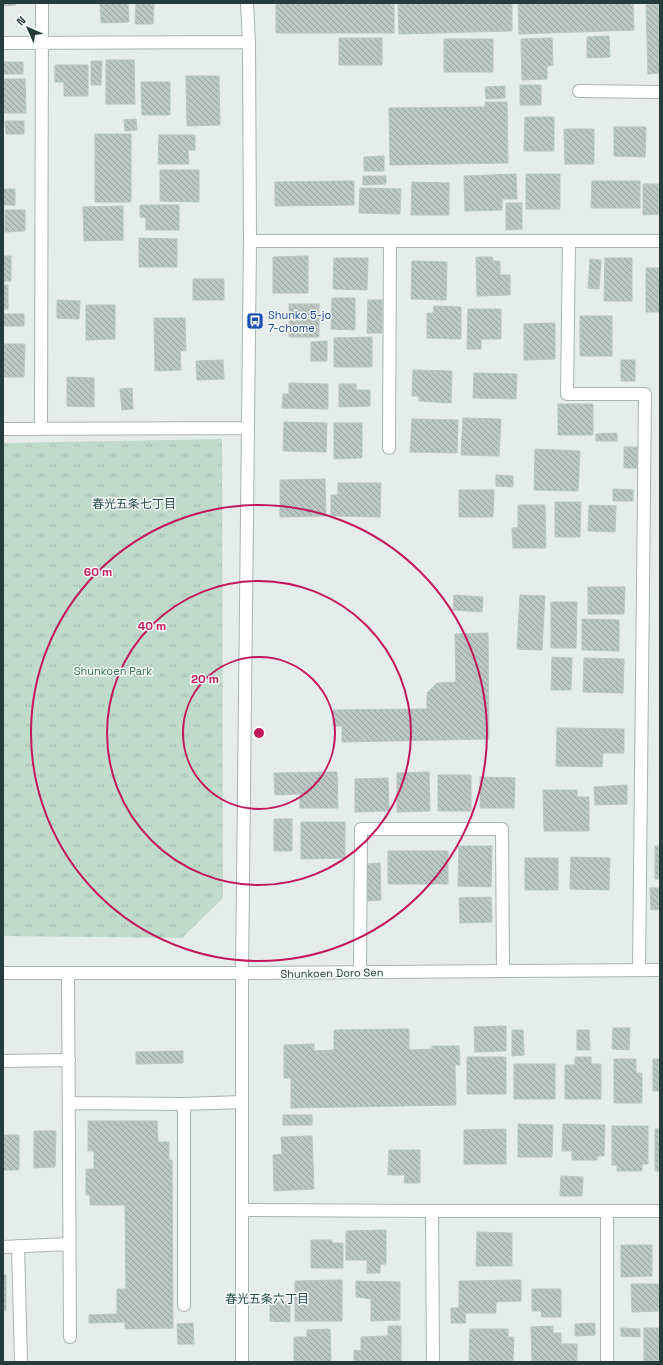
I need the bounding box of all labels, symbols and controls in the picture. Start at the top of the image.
north arrow [8,8,48,48]
text: N [13,13,28,28]
place label: Shunko 5-jo 7-chome [268,308,331,335]
bus stop icon: Shunko 5-jo 7-chome [245,311,265,331]
district label: 春光五条七丁目 [92,496,176,512]
text: 60 m [84,564,112,580]
text: 40 m [138,618,166,634]
park label: Shunkoen Park [74,664,152,678]
text: 20 m [191,671,219,687]
centre of rings [252,726,266,740]
street label: Shunkoen Doro Sen [280,965,384,981]
district label: 春光五条六丁目 [225,1291,309,1307]

